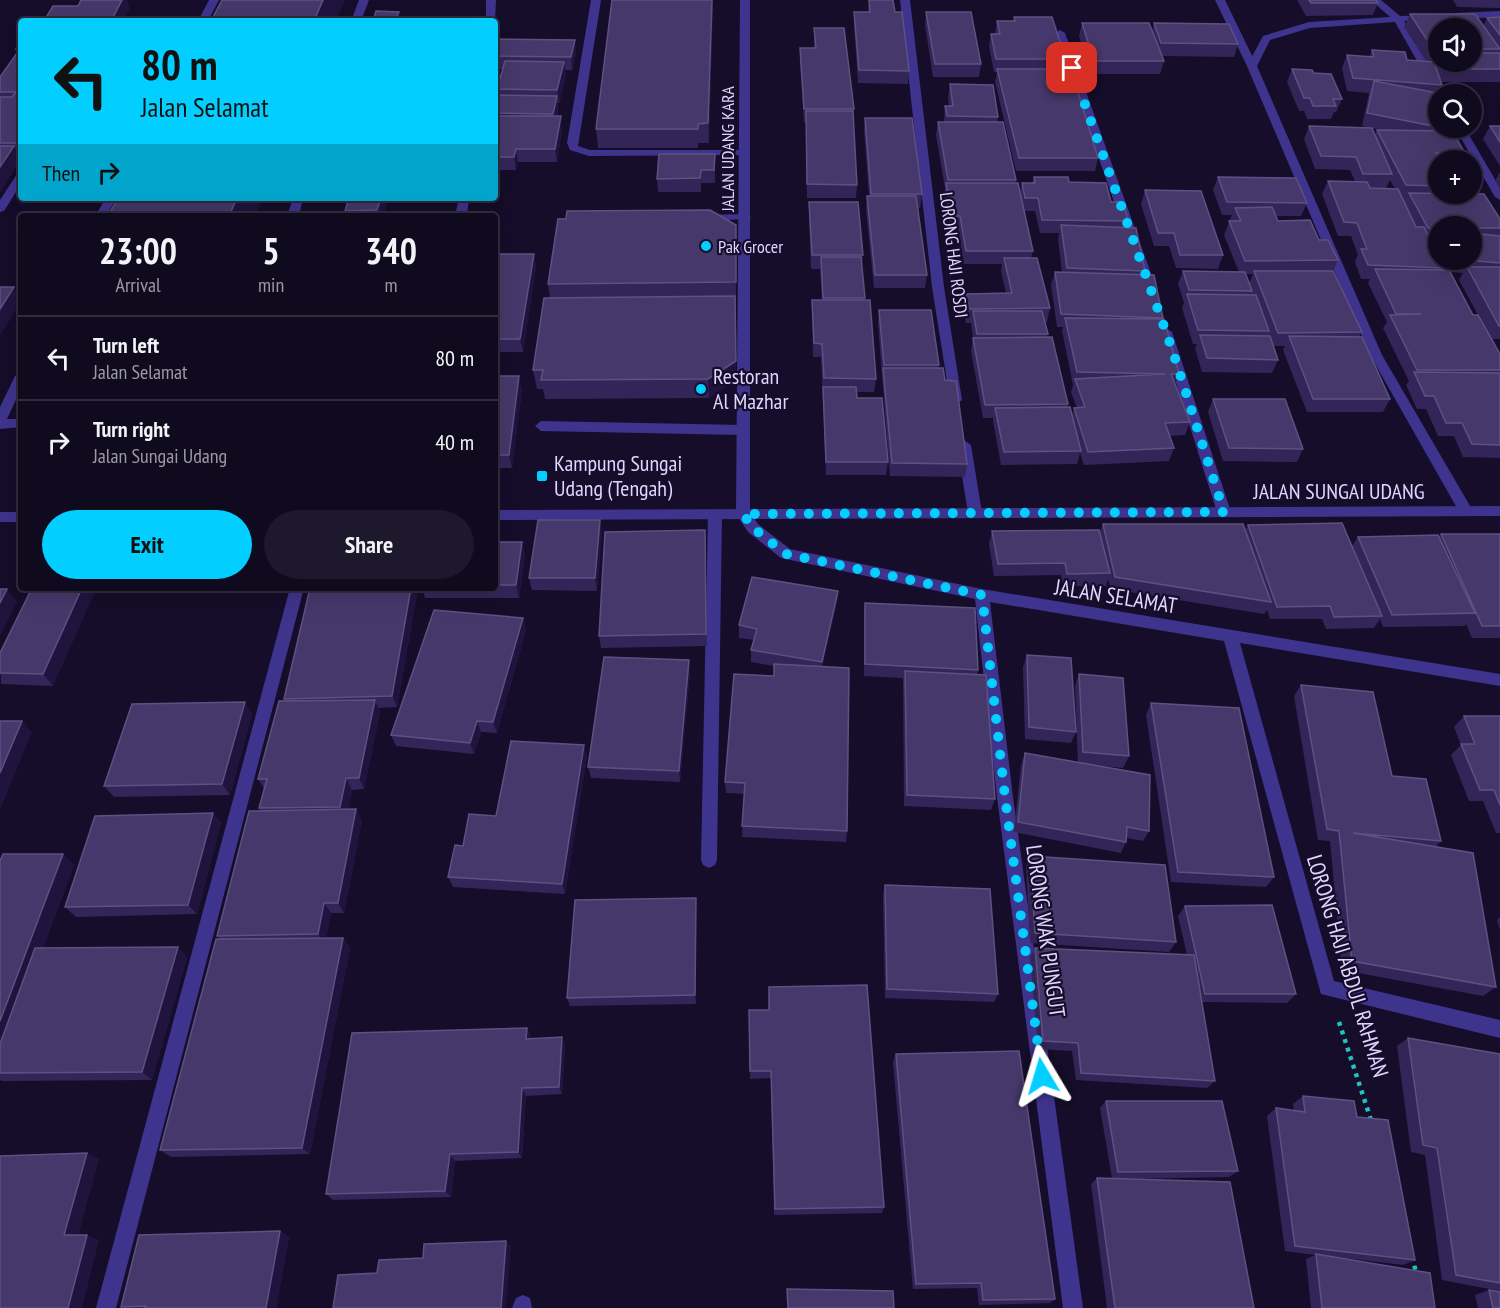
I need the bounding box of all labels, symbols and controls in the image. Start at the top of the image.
map controls [1428,18,1482,270]
button: sound [1428,18,1482,72]
text: 80 m [141,37,218,92]
icon: left [42,42,120,120]
pin [1046,42,1097,93]
icon: arrive [1055,51,1088,84]
button: search [1428,84,1482,138]
street label: JALAN UDANG KARA [716,86,739,213]
text: Jalan Selamat [141,90,269,124]
button: + [1428,150,1482,204]
icon: right [92,156,125,189]
text: Then [42,159,80,187]
street label: LORONG HAJI ROSDI [935,191,973,319]
button: − [1428,216,1482,270]
text: 23:00 [99,227,177,274]
text: 5 [262,227,280,274]
text: 340 [365,227,417,274]
place label: Pak Grocer [718,235,783,258]
marker: Pak Grocer [699,239,713,253]
text: Arrival [115,272,161,298]
text: min [258,272,284,298]
text: m [385,272,398,298]
text: Turn left [93,331,159,359]
icon: left [42,342,75,375]
text: 80 m [435,344,474,372]
text: Jalan Selamat [93,359,188,385]
place label: Restoran Al Mazhar [713,362,788,415]
marker: Restoran Al Mazhar [694,382,708,396]
text: Turn right [93,415,170,443]
icon: right [42,426,75,459]
text: 40 m [435,428,474,456]
text: Jalan Sungai Udang [93,443,227,469]
place label: Kampung Sungai Udang (Tengah) [554,449,682,502]
marker: Kampung Sungai Udang (Tengah) [535,469,549,483]
street label: JALAN SUNGAI UDANG [1252,477,1425,505]
button: Exit [42,510,252,579]
button: Share [264,510,474,579]
street label: JALAN SELAMAT [1052,572,1179,620]
street label: LORONG WAK PUNGUT [1020,843,1072,1019]
street label: LORONG HAJI ABDUL RAHMAN [1301,851,1395,1081]
position arrow [1010,1044,1074,1108]

